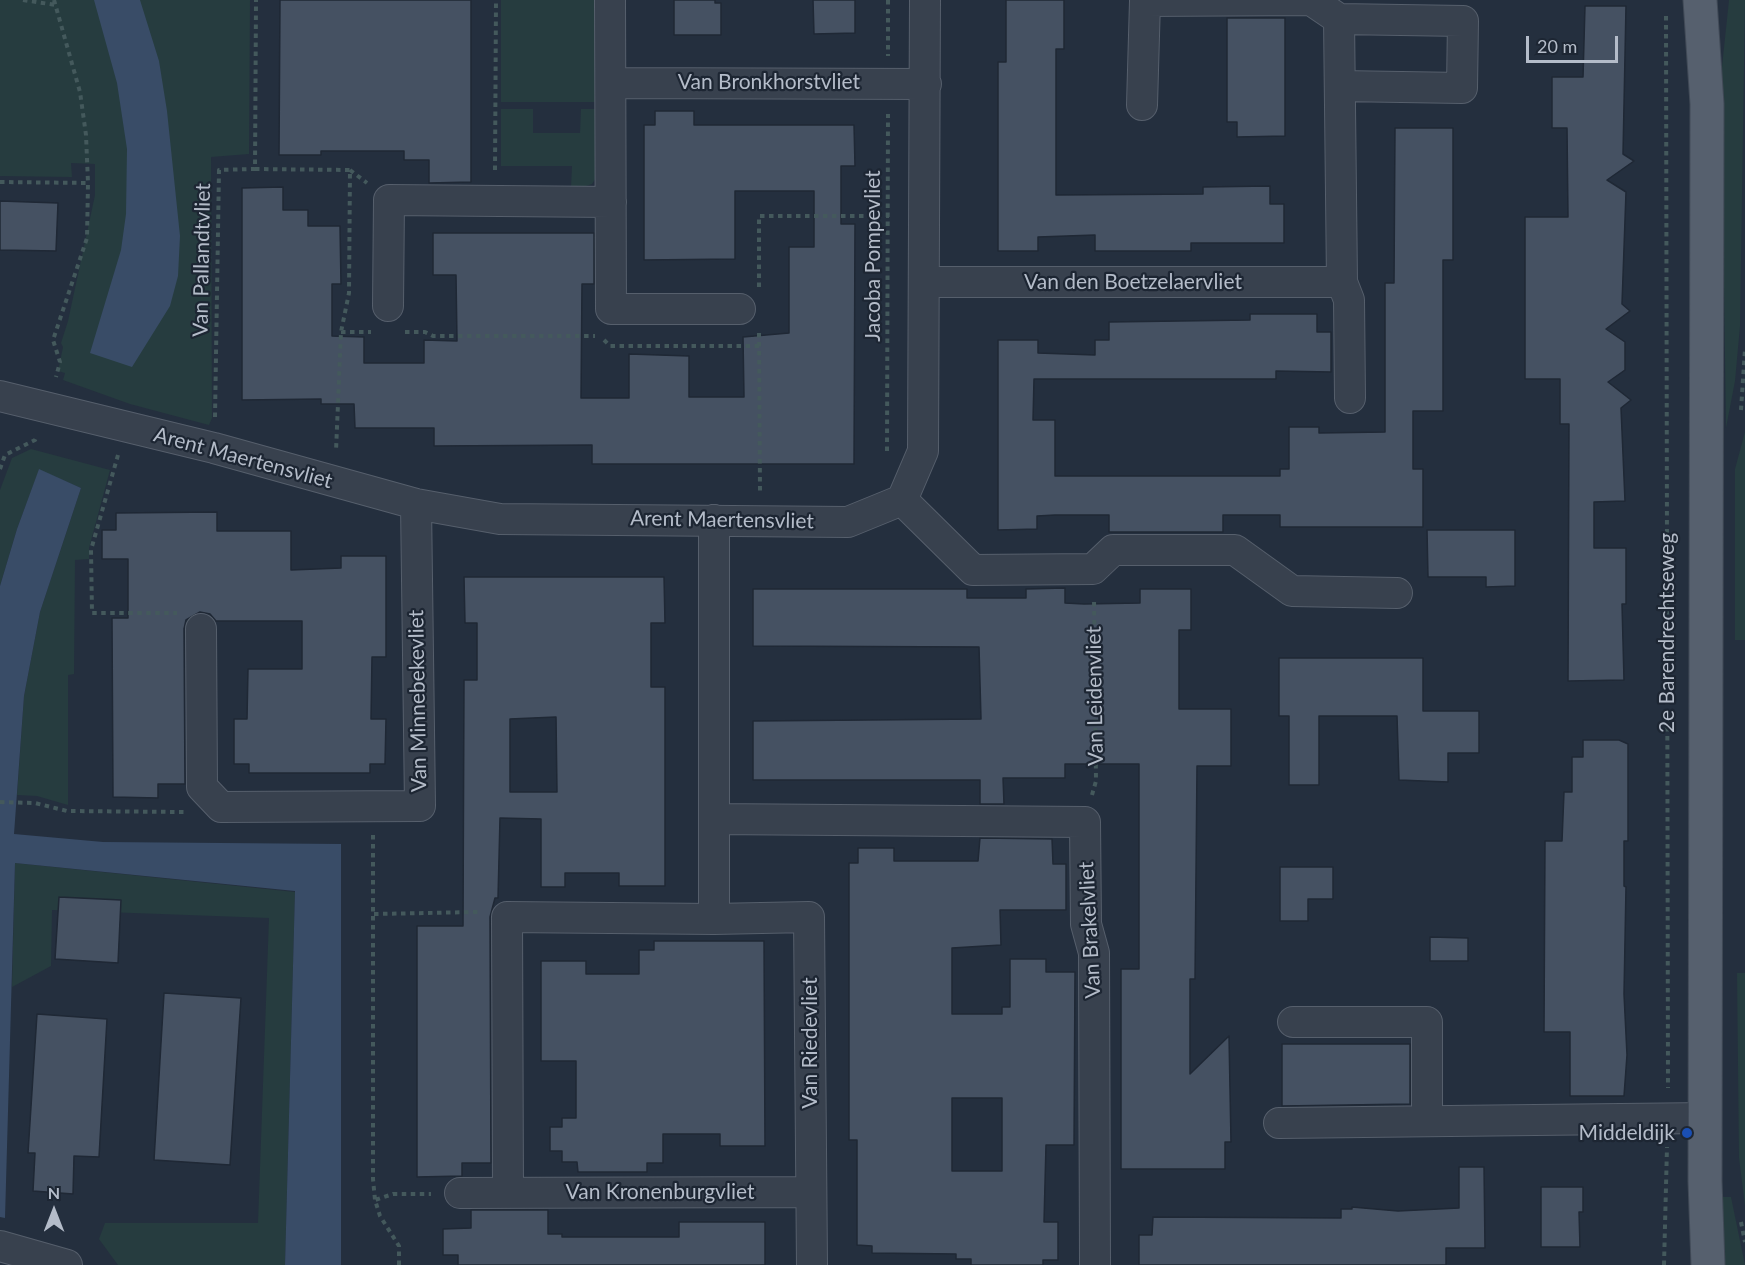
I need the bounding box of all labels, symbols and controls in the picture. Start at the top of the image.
scale bar [1529,24,1620,62]
text: 20 m [1537,35,1577,57]
street label: Van Bronkhorstvliet [678,69,860,95]
street label: Jacoba Pompevliet [860,170,886,342]
street label: Van Pallandtvliet [188,183,216,337]
street label: Van den Boetzelaervliet [1024,269,1242,295]
street label: Arent Maertensvliet [151,422,335,494]
street label: Arent Maertensvliet [630,506,814,534]
street label: 2e Barendrechtseweg [1654,533,1680,733]
street label: Van Minnebekevliet [404,610,432,792]
street label: Van Leidenvliet [1081,626,1109,766]
street label: Van Brakelvliet [1074,861,1106,999]
street label: Van Riedevliet [797,977,823,1109]
place label: Middeldijk [1579,1120,1675,1146]
marker: Middeldijk [1680,1126,1694,1140]
street label: Van Kronenburgvliet [566,1179,754,1205]
north arrow [24,1181,84,1241]
text: N [48,1183,60,1202]

